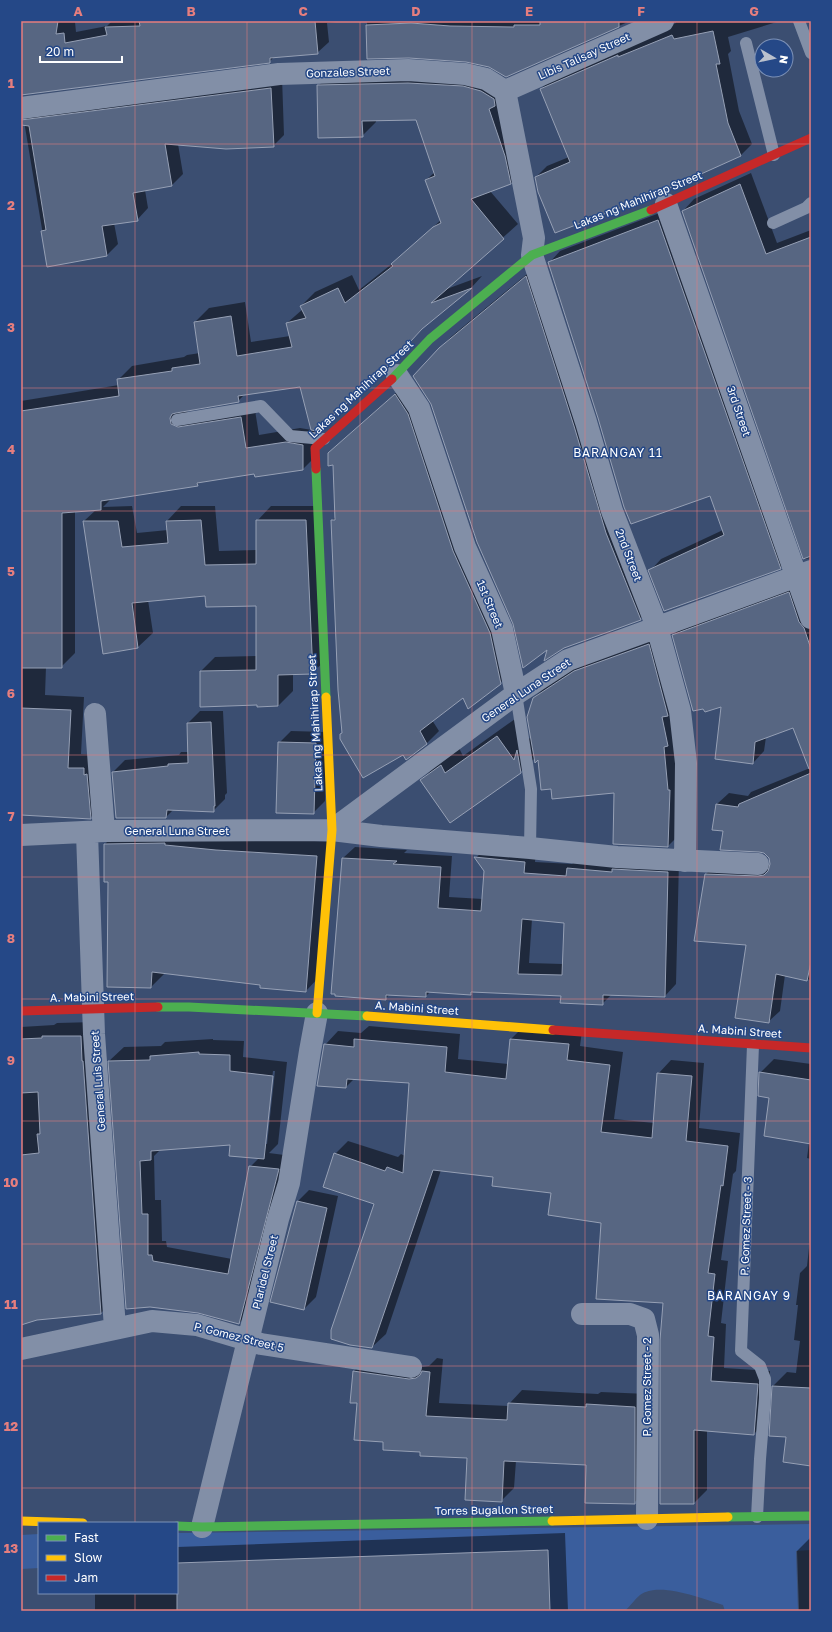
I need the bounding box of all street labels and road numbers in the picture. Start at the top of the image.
street label: Libis Talisay Street [536,29,632,82]
street label: Gonzales Street [306,64,390,79]
street label: Lakas ng Mahihirap Street [572,168,704,231]
street label: Lakas ng Mahihirap Street [306,337,415,440]
street label: 3rd Street [725,384,754,438]
street label: 2nd Street [614,527,645,583]
street label: 1st Street [475,578,506,630]
street label: Lakas ng Mahihirap Street [304,654,325,792]
street label: General Luna Street [479,655,573,724]
street label: General Luna Street [125,824,229,837]
street label: A. Mabini Street [50,989,134,1004]
street label: A. Mabini Street [375,998,459,1017]
street label: A. Mabini Street [698,1021,782,1040]
street label: General Luis Street [88,1030,107,1132]
street label: P. Gomez Street - 3 [737,1176,754,1276]
street label: Plaridel Street [249,1233,280,1310]
street label: P. Gomez Street 5 [193,1319,285,1354]
street label: P. Gomez Street - 2 [640,1337,653,1437]
street label: Torres Bugallon Street [435,1502,553,1517]

